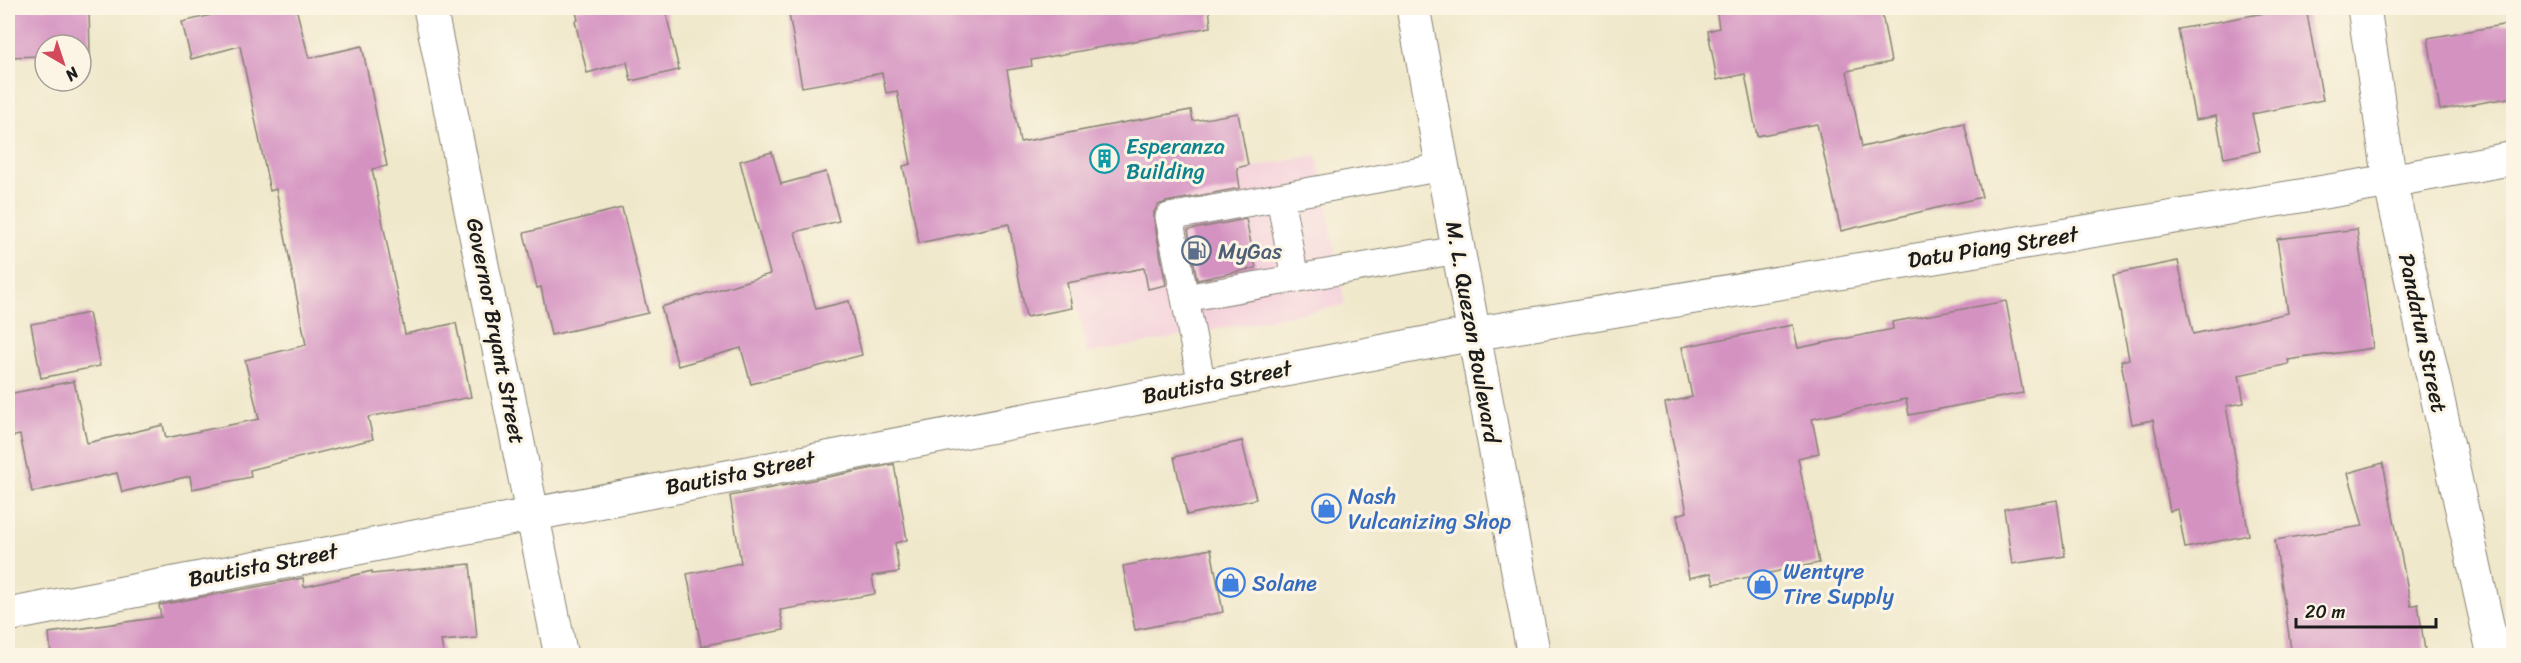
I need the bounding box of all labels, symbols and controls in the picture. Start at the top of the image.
north arrow [33,33,93,93]
text: N [58,59,86,90]
place label: Esperanza Building [1126,127,1225,191]
building icon: Esperanza Building [1089,143,1121,175]
street label: Datu Piang Street [1905,214,2082,280]
street label: Governor Bryant Street [455,215,537,448]
street label: M. L. Quezon Boulevard [1434,218,1512,447]
place label: MyGas [1218,232,1283,271]
fuel station icon: MyGas [1181,235,1213,267]
street label: Pandatun Street [2387,250,2459,417]
street label: Bautista Street [1139,348,1296,416]
street label: Bautista Street [662,439,819,507]
place label: Nash Vulcanizing Shop [1348,477,1512,541]
shop icon: Nash Vulcanizing Shop [1311,493,1343,525]
street label: Bautista Street [185,531,342,599]
place label: Wentyre Tire Supply [1783,552,1894,616]
place label: Solane [1252,564,1317,603]
shop icon: Solane [1215,567,1247,599]
shop icon: Wentyre Tire Supply [1746,568,1778,600]
scale bar [2296,591,2436,629]
text: 20 m [2305,596,2345,628]

